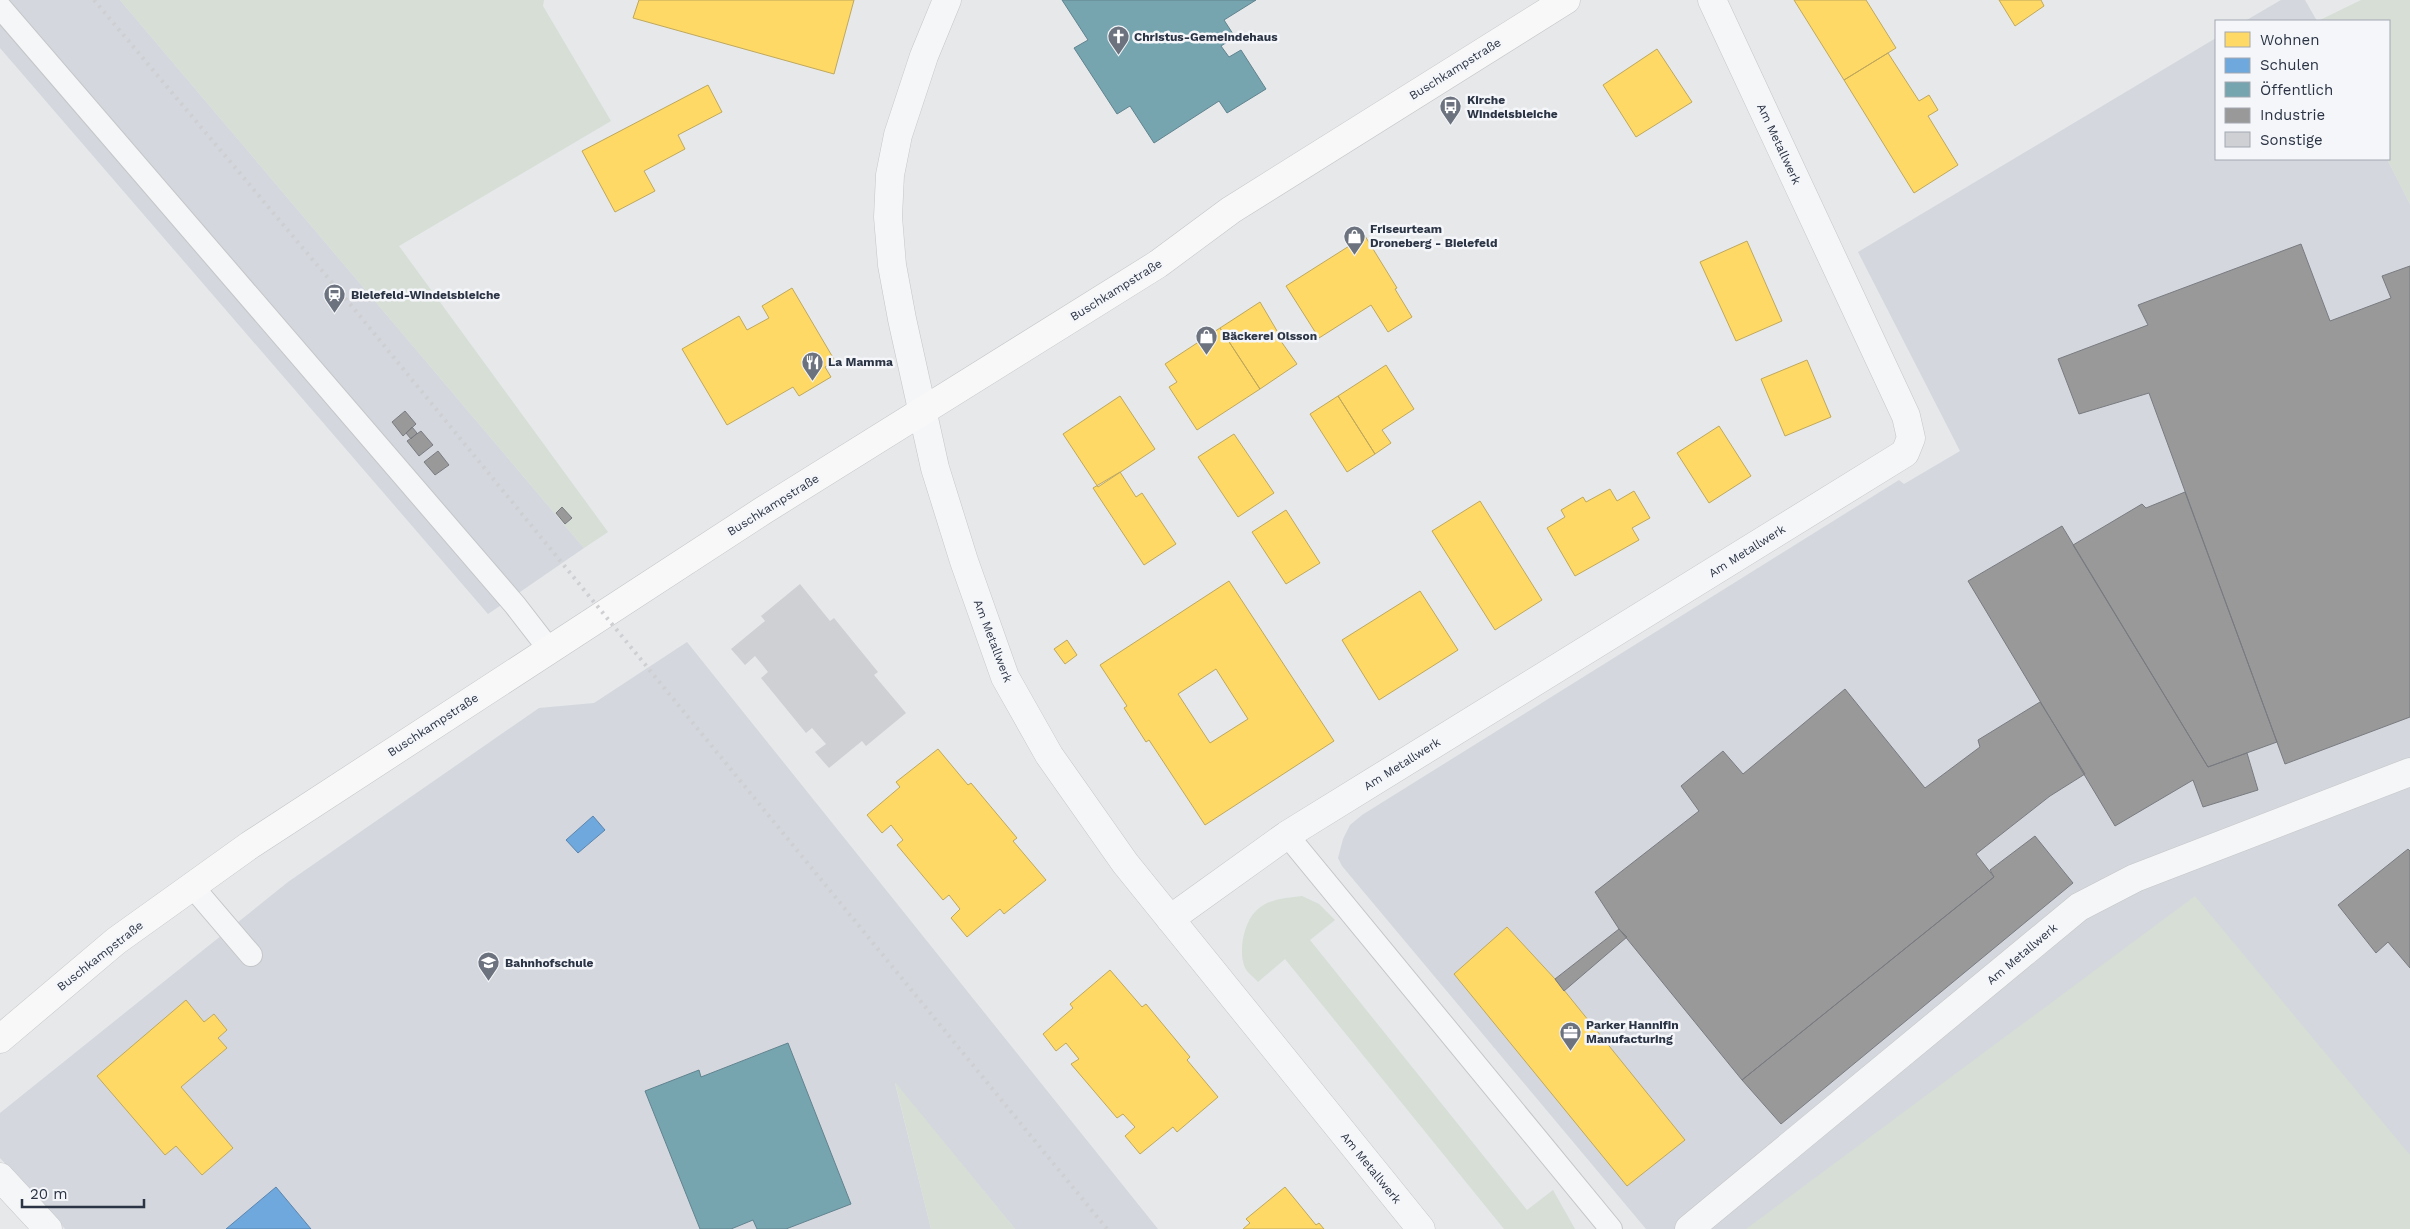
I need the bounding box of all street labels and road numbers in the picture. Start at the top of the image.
street label: Buschkampstraße [1407,35,1503,103]
street label: Am Metallwerk [1754,101,1804,187]
street label: Buschkampstraße [1068,256,1164,324]
street label: Buschkampstraße [725,471,821,539]
street label: Am Metallwerk [1706,522,1788,580]
street label: Am Metallwerk [971,598,1015,685]
street label: Buschkampstraße [385,690,481,760]
street label: Am Metallwerk [1361,735,1443,793]
street label: Buschkampstraße [54,918,146,994]
street label: Am Metallwerk [1984,920,2060,988]
street label: Am Metallwerk [1338,1129,1404,1207]

